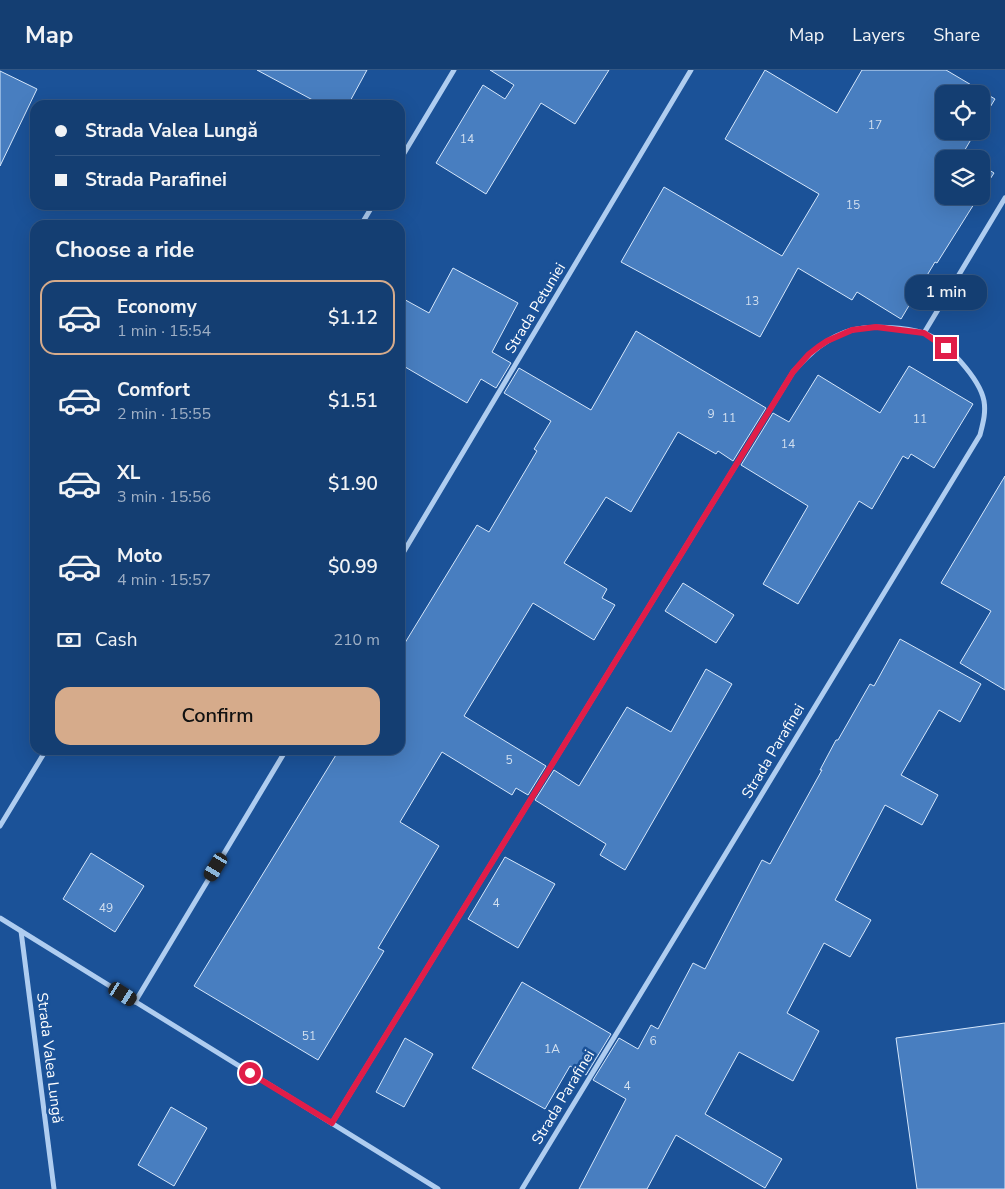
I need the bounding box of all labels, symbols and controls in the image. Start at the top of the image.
text: Map [25,19,73,51]
text: Map [789,23,824,47]
text: Layers [852,23,905,47]
text: Share [933,23,980,47]
map controls [935,85,990,205]
button: locate [935,85,990,140]
house number: 17 [868,117,882,133]
text: Strada Valea Lungă [85,118,258,144]
house number: 14 [460,131,474,147]
button: layers [935,150,990,205]
text: Strada Parafinei [85,167,227,193]
house number: 15 [846,197,860,213]
text: Choose a ride [55,235,194,265]
street label: Strada Petuniei [500,259,570,357]
callout: 1 min [905,276,987,310]
text: 1 min [926,281,966,303]
house number: 13 [745,293,759,309]
text: Economy [117,294,197,320]
icon: car [57,295,102,340]
text: $1.12 [328,305,378,331]
text: 1 min · 15:54 [117,320,211,342]
route end [935,337,957,359]
text: Comfort [117,377,190,403]
icon: car [57,378,102,423]
text: $1.51 [328,388,378,414]
text: 2 min · 15:55 [117,403,211,425]
house number: 9 [707,406,715,422]
house number: 11 [722,410,736,426]
house number: 11 [913,411,927,427]
house number: 14 [781,436,795,452]
text: XL [117,460,140,486]
icon: car [57,461,102,506]
text: $1.90 [328,471,378,497]
text: 3 min · 15:56 [117,486,211,508]
text: Moto [117,543,163,569]
icon: car [57,544,102,589]
text: $0.99 [328,554,378,580]
text: 4 min · 15:57 [117,569,211,591]
icon: cash [55,626,83,654]
text: Cash [95,627,137,653]
text: 210 m [333,629,380,651]
button: Confirm [55,687,380,745]
street label: Strada Parafinei [737,700,809,802]
house number: 5 [505,752,513,768]
car [201,850,230,884]
house number: 4 [492,895,500,911]
house number: 49 [99,900,113,916]
car [106,980,139,1008]
street label: Strada Valea Lungă [32,992,68,1124]
house number: 51 [302,1028,316,1044]
house number: 6 [649,1033,657,1049]
house number: 1A [544,1041,560,1057]
street label: Strada Parafinei [527,1046,599,1148]
route start [239,1062,261,1084]
house number: 4 [623,1078,631,1094]

